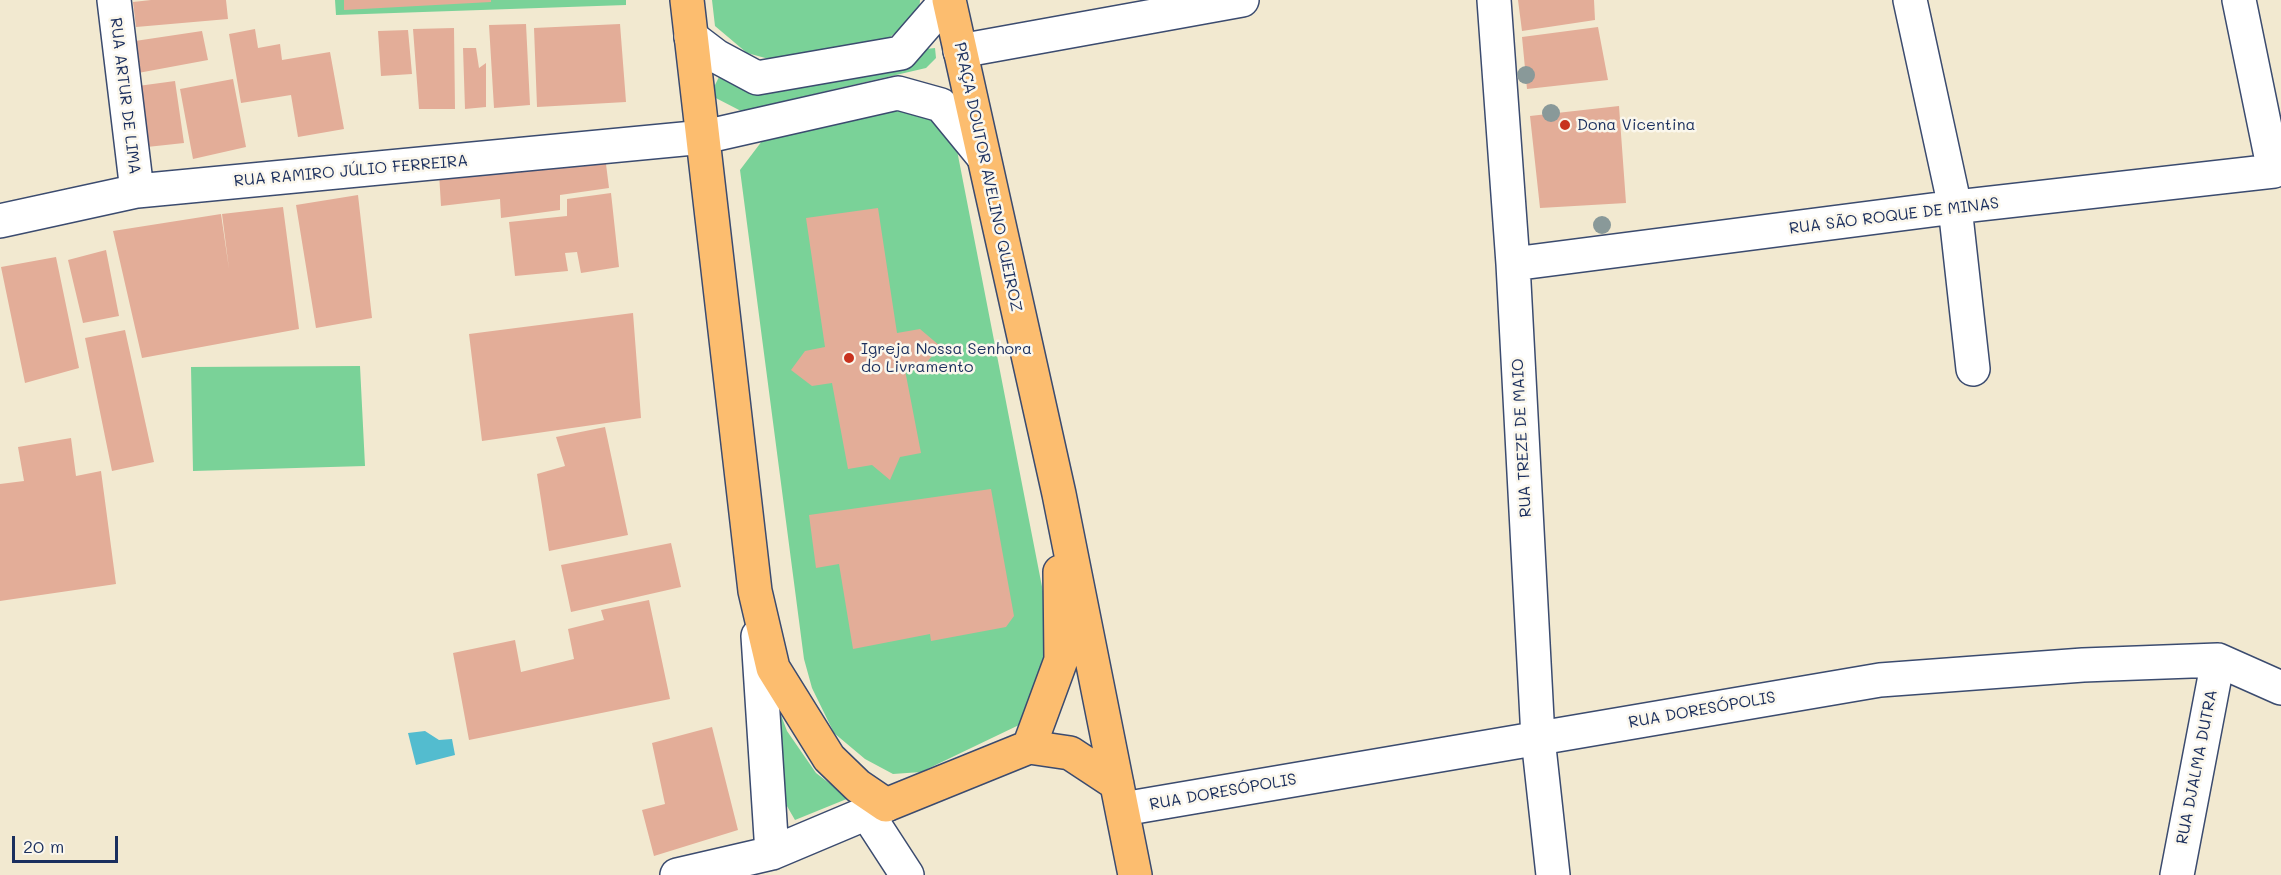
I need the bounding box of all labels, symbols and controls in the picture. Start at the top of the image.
street label: RUA ARTUR DE LIMA [106,16,144,176]
street label: PRAÇA DOUTOR AVELINO QUEIROZ [950,40,1026,314]
place label: Dona Vicentina [1577,115,1696,135]
marker: Dona Vicentina [1558,118,1572,132]
street label: RUA RAMIRO JÚLIO FERREIRA [233,151,469,191]
street label: RUA SÃO ROQUE DE MINAS [1788,194,2000,238]
place label: Igreja Nossa Senhora do Livramento [861,339,1032,377]
marker: Igreja Nossa Senhora do Livramento [842,351,856,365]
street label: RUA TREZE DE MAIO [1508,358,1536,518]
street label: RUA DORESÓPOLIS [1627,688,1777,732]
street label: RUA DJALMA DUTRA [2173,688,2221,846]
street label: RUA DORESÓPOLIS [1148,770,1298,814]
scale bar [15,824,122,862]
text: 20 m [23,834,64,858]

